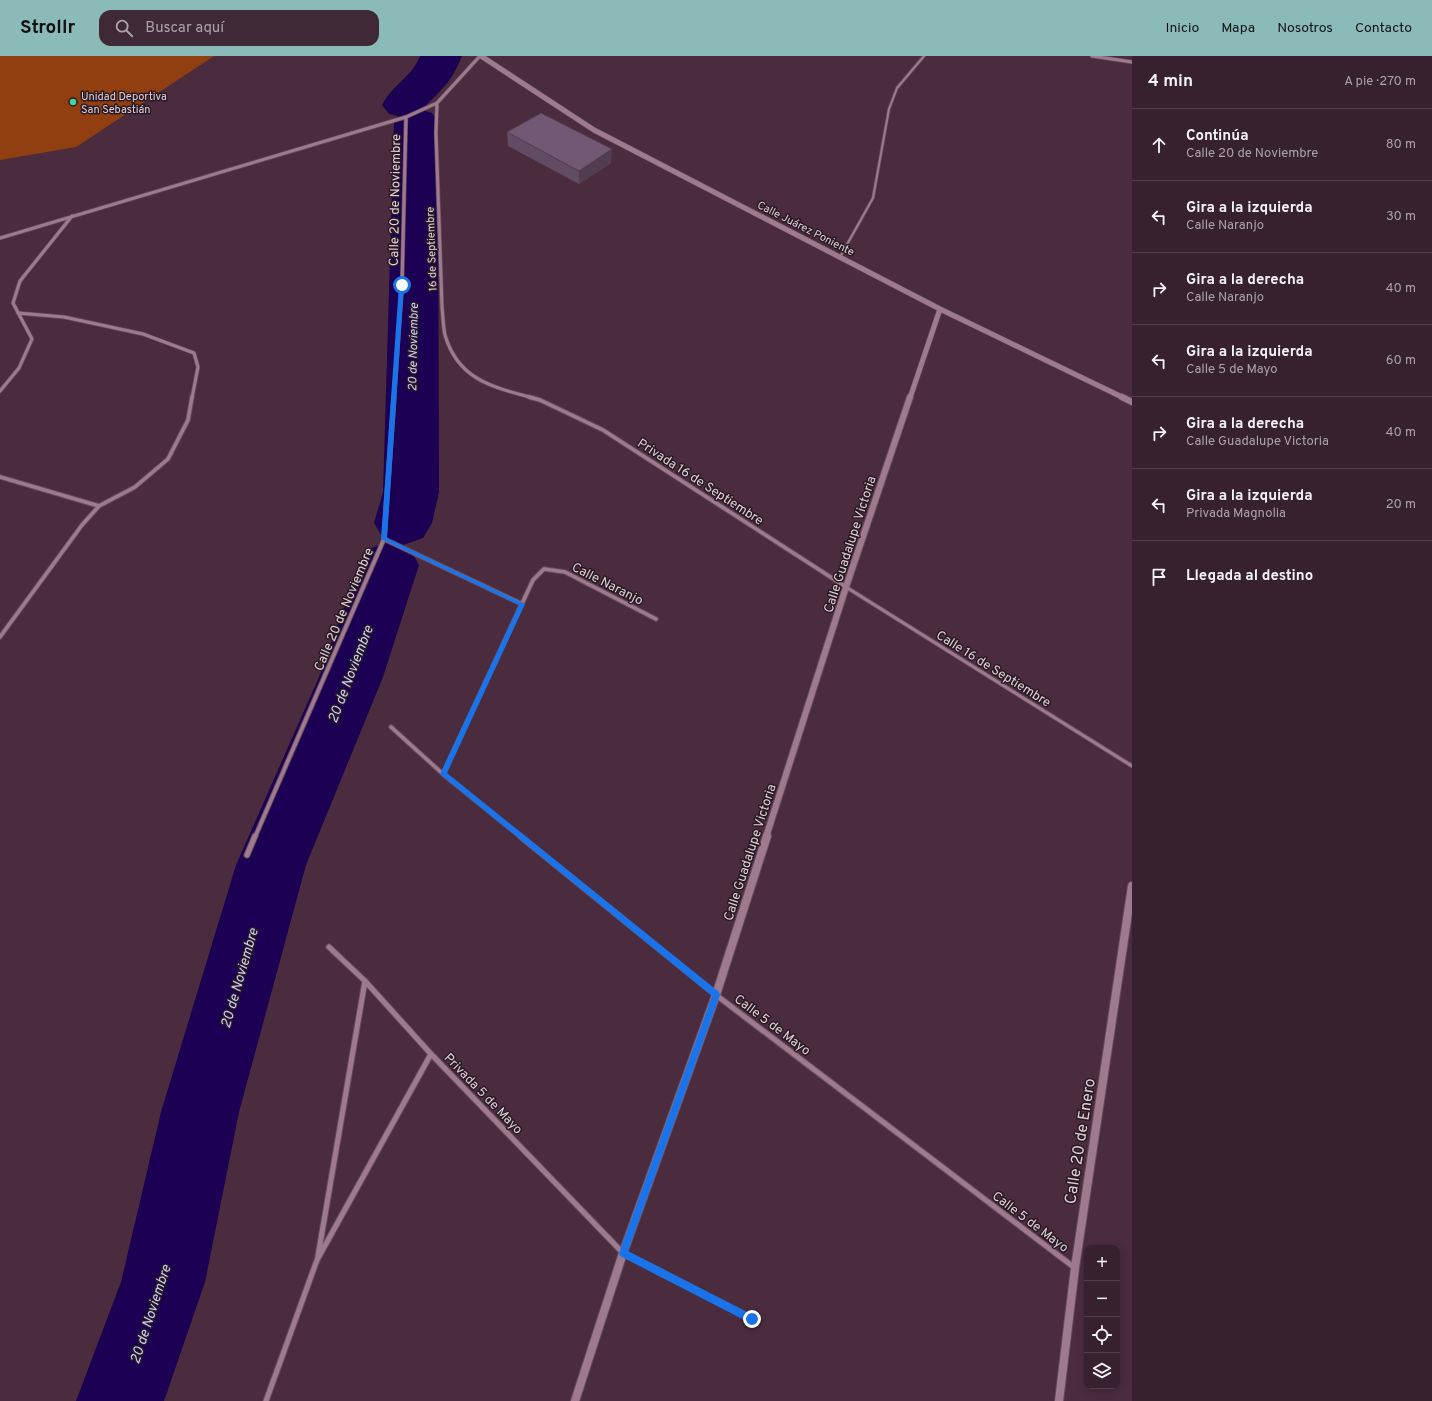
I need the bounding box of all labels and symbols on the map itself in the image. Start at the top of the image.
place label: Unidad Deportiva San Sebastián [81,90,167,117]
marker: Unidad Deportiva San Sebastián [68,97,78,107]
street label: Calle 20 de Noviembre [387,134,405,266]
street label: Calle Juárez Poniente [755,198,857,259]
street label: 16 de Septiembre [424,206,440,291]
route start [393,276,411,294]
water label: 20 de Noviembre [405,302,423,391]
street label: Privada 16 de Septiembre [634,436,766,529]
street label: Calle Guadalupe Victoria [821,474,881,615]
street label: Calle 20 de Noviembre [310,545,376,673]
street label: Calle Naranjo [569,560,645,610]
water label: 20 de Noviembre [324,623,376,725]
street label: Calle 16 de Septiembre [933,628,1053,711]
street label: Calle Guadalupe Victoria [721,782,781,923]
water label: 20 de Noviembre [218,926,263,1030]
street label: Calle 5 de Mayo [730,992,813,1060]
street label: Privada 5 de Mayo [440,1051,525,1138]
street label: Calle 20 de Enero [1061,1077,1101,1206]
street label: Calle 5 de Mayo [988,1189,1071,1257]
water label: 20 de Noviembre [127,1262,176,1366]
route end [743,1310,761,1328]

